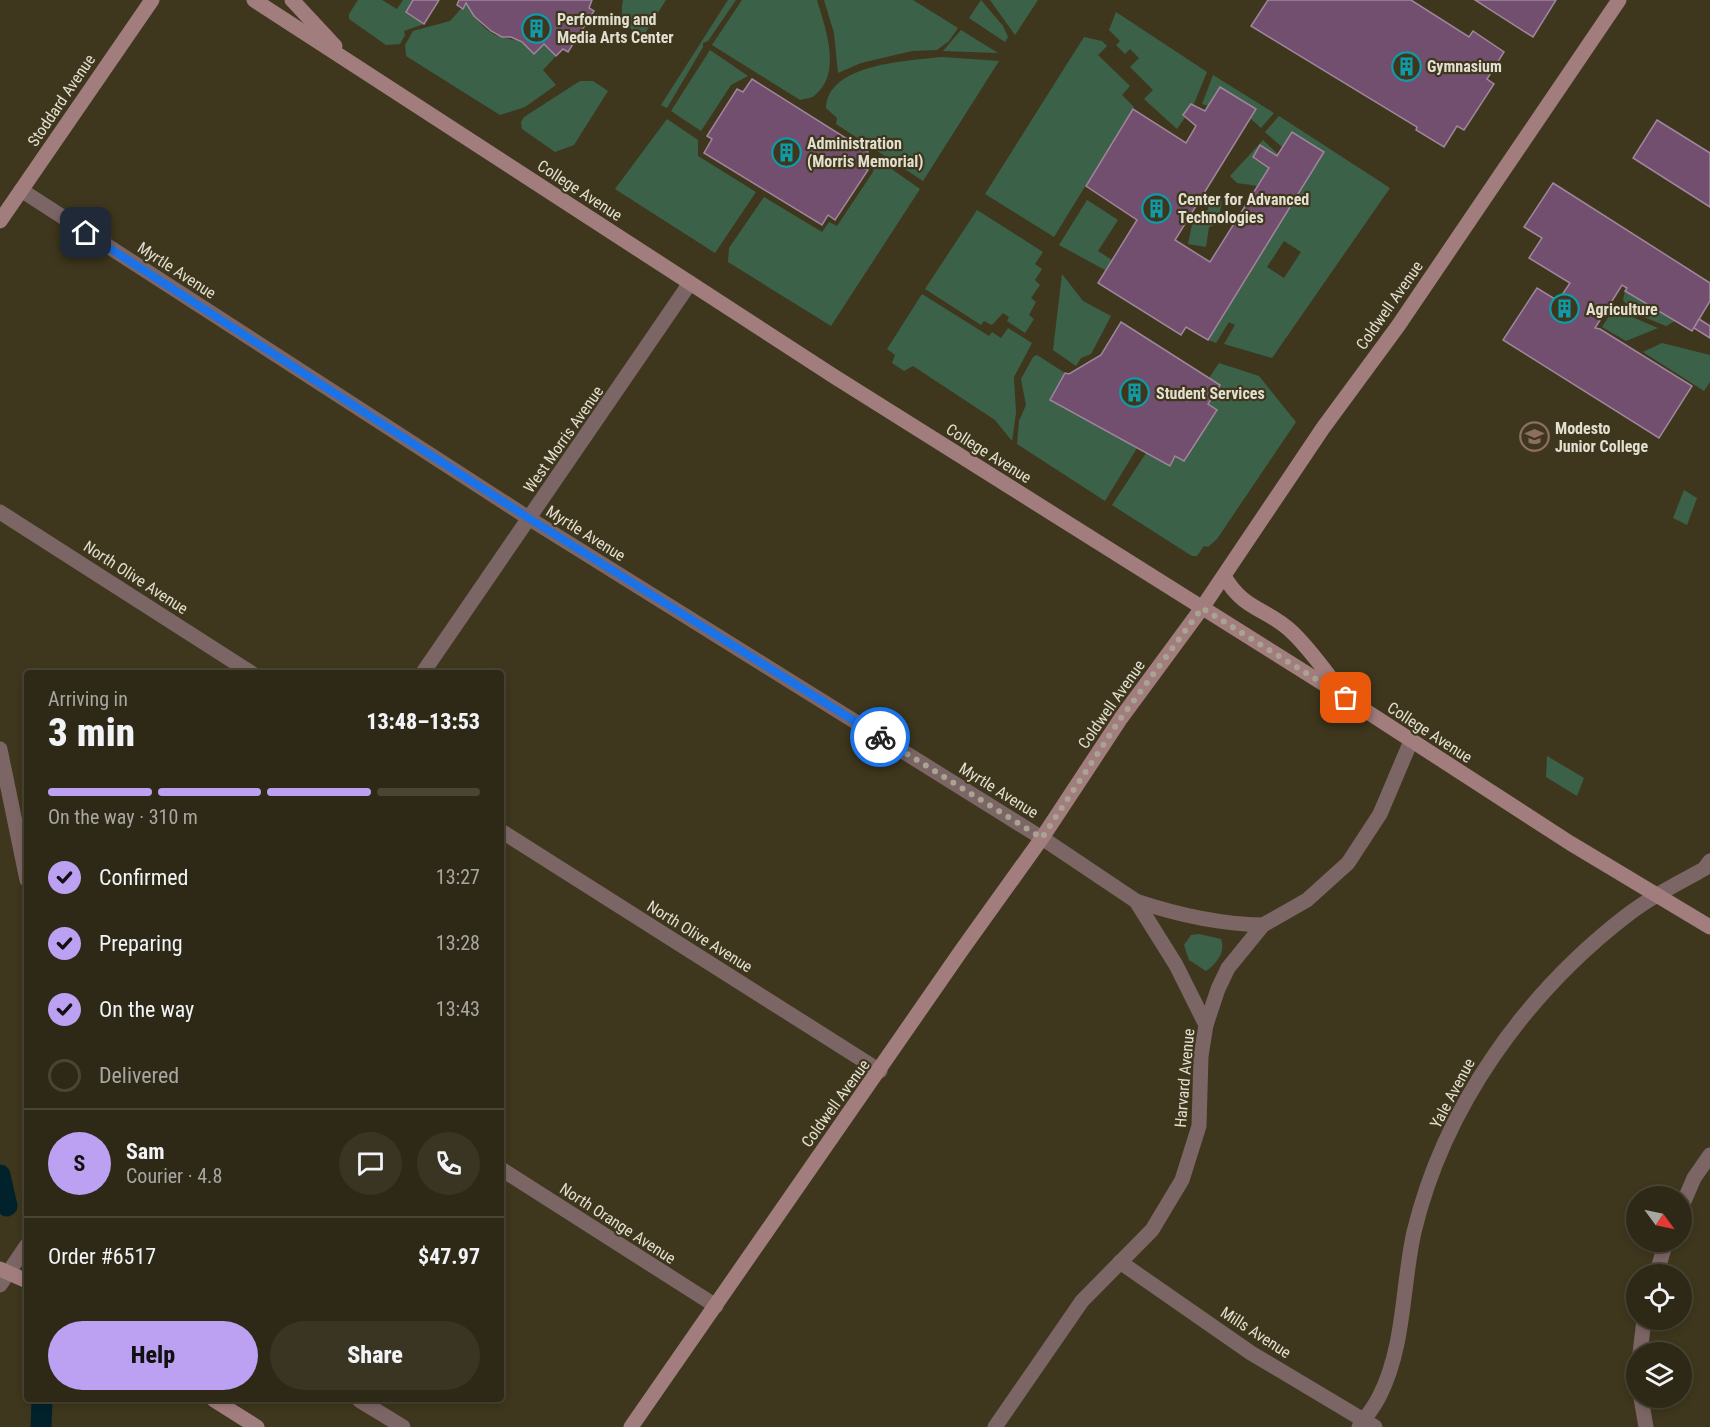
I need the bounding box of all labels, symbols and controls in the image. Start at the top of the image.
place label: Performing and Media Arts Center [557,10,674,47]
building icon: Performing and Media Arts Center [520,12,552,44]
building icon: Gymnasium [1390,50,1422,82]
street label: Stoddard Avenue [24,51,99,150]
place label: Gymnasium [1427,57,1502,76]
place label: Administration (Morris Memorial) [807,134,924,171]
building icon: Administration (Morris Memorial) [770,136,802,168]
street label: College Avenue [534,156,626,225]
place label: Center for Advanced Technologies [1178,190,1309,227]
building icon: Center for Advanced Technologies [1141,192,1173,224]
pin [60,207,111,258]
icon: home [69,216,102,249]
street label: Myrtle Avenue [134,238,219,303]
street label: Coldwell Avenue [1352,257,1427,353]
building icon: Agriculture [1549,293,1581,325]
place label: Agriculture [1586,300,1658,319]
building icon: Student Services [1119,377,1151,409]
street label: West Morris Avenue [520,382,607,496]
place label: Student Services [1156,384,1265,403]
place label: Modesto Junior College [1555,419,1648,456]
street label: College Avenue [943,420,1035,487]
school or university icon: Modesto Junior College [1518,421,1550,453]
street label: Myrtle Avenue [543,502,629,565]
street label: North Olive Avenue [80,537,191,618]
street label: Coldwell Avenue [1074,656,1149,752]
pin [1320,672,1371,723]
icon: bag [1329,681,1362,714]
text: Arriving in [48,687,128,711]
street label: College Avenue [1384,698,1476,767]
courier [850,707,910,767]
text: 13:48–13:53 [366,709,480,734]
text: 3 min [48,710,135,756]
icon: bike [864,721,897,754]
street label: Myrtle Avenue [956,759,1042,822]
text: On the way · 310 m [48,805,198,829]
icon: check [48,861,81,894]
text: Confirmed [99,865,188,890]
text: 13:27 [436,865,480,889]
street label: North Olive Avenue [644,896,756,976]
icon: check [48,927,81,960]
text: Preparing [99,931,183,956]
text: 13:28 [436,931,480,955]
icon: check [48,993,81,1026]
text: On the way [99,997,194,1022]
text: 13:43 [436,997,480,1021]
street label: Harvard Avenue [1171,1028,1198,1128]
street label: Yale Avenue [1426,1055,1479,1131]
street label: Coldwell Avenue [797,1056,874,1151]
text: Delivered [99,1063,179,1088]
button: chat [339,1132,402,1195]
button: phone [417,1132,480,1195]
text: Sam [126,1139,165,1164]
text: S [74,1151,85,1176]
text: Courier · 4.8 [126,1164,222,1188]
street label: North Orange Avenue [556,1179,679,1268]
north arrow [1626,1186,1692,1252]
map controls [1626,1186,1692,1408]
text: Order #6517 [48,1244,156,1269]
text: $47.97 [418,1244,480,1269]
button: locate [1626,1264,1692,1330]
street label: Mills Avenue [1217,1303,1295,1362]
button: Help [48,1321,258,1390]
button: Share [270,1321,480,1390]
button: layers [1626,1342,1692,1408]

